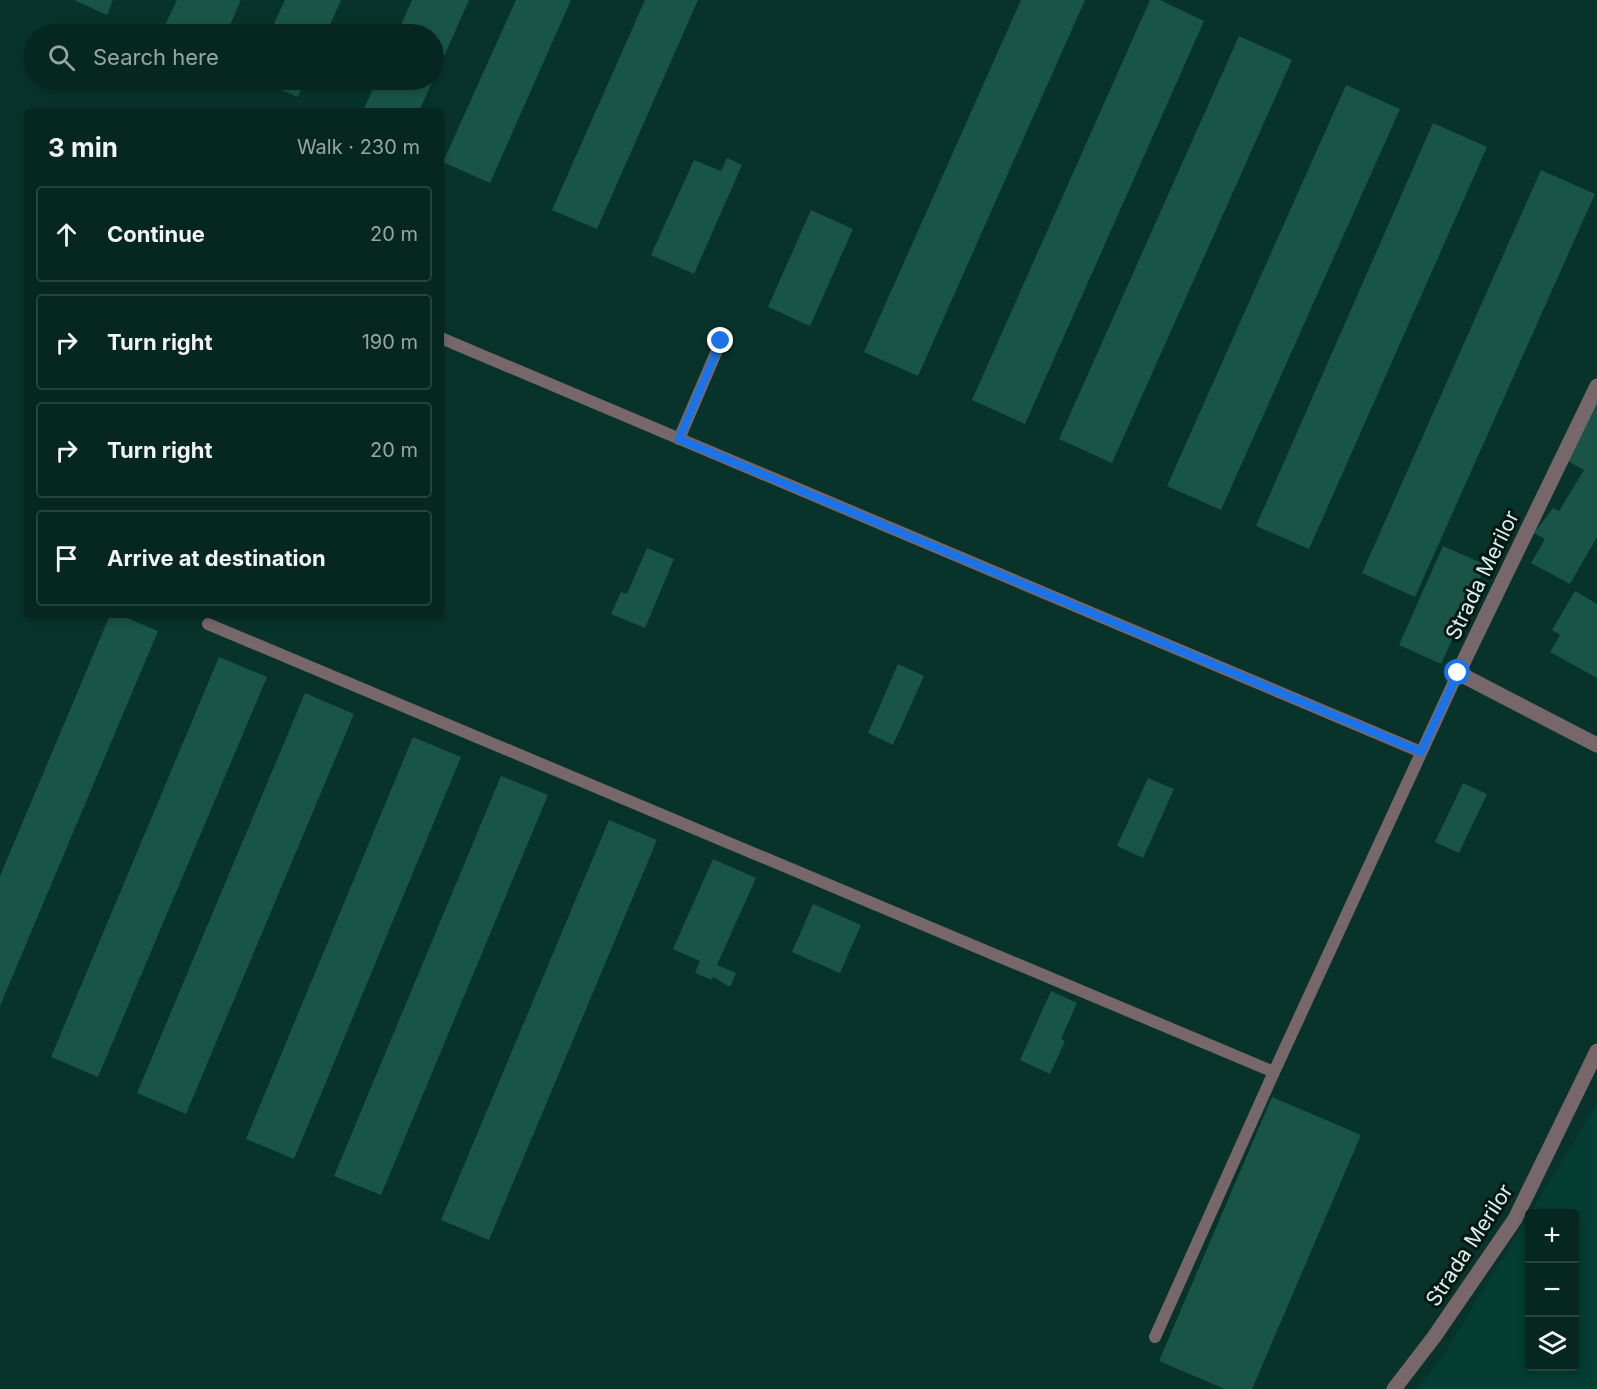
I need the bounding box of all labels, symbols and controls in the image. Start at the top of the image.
search box [24,24,444,90]
icon: search [45,41,78,74]
text: Search here [93,44,219,70]
text: 3 min [48,132,118,163]
text: Walk · 230 m [297,135,420,159]
icon: ahead [50,218,83,251]
text: Continue [107,221,205,247]
text: 20 m [370,222,418,246]
icon: right [50,326,83,359]
route end [707,327,733,353]
text: Turn right [107,329,213,355]
text: 190 m [362,330,418,354]
icon: right [50,434,83,467]
text: Turn right [107,437,213,463]
text: 20 m [370,438,418,462]
street label: Strada Merilor [1440,506,1524,644]
icon: arrive [50,542,83,575]
text: Arrive at destination [107,545,326,571]
route start [1444,659,1470,685]
street label: Strada Merilor [1420,1179,1518,1311]
map controls [1525,1209,1579,1371]
button: + [1525,1209,1579,1263]
button: − [1525,1263,1579,1317]
button: layers [1525,1317,1579,1371]

